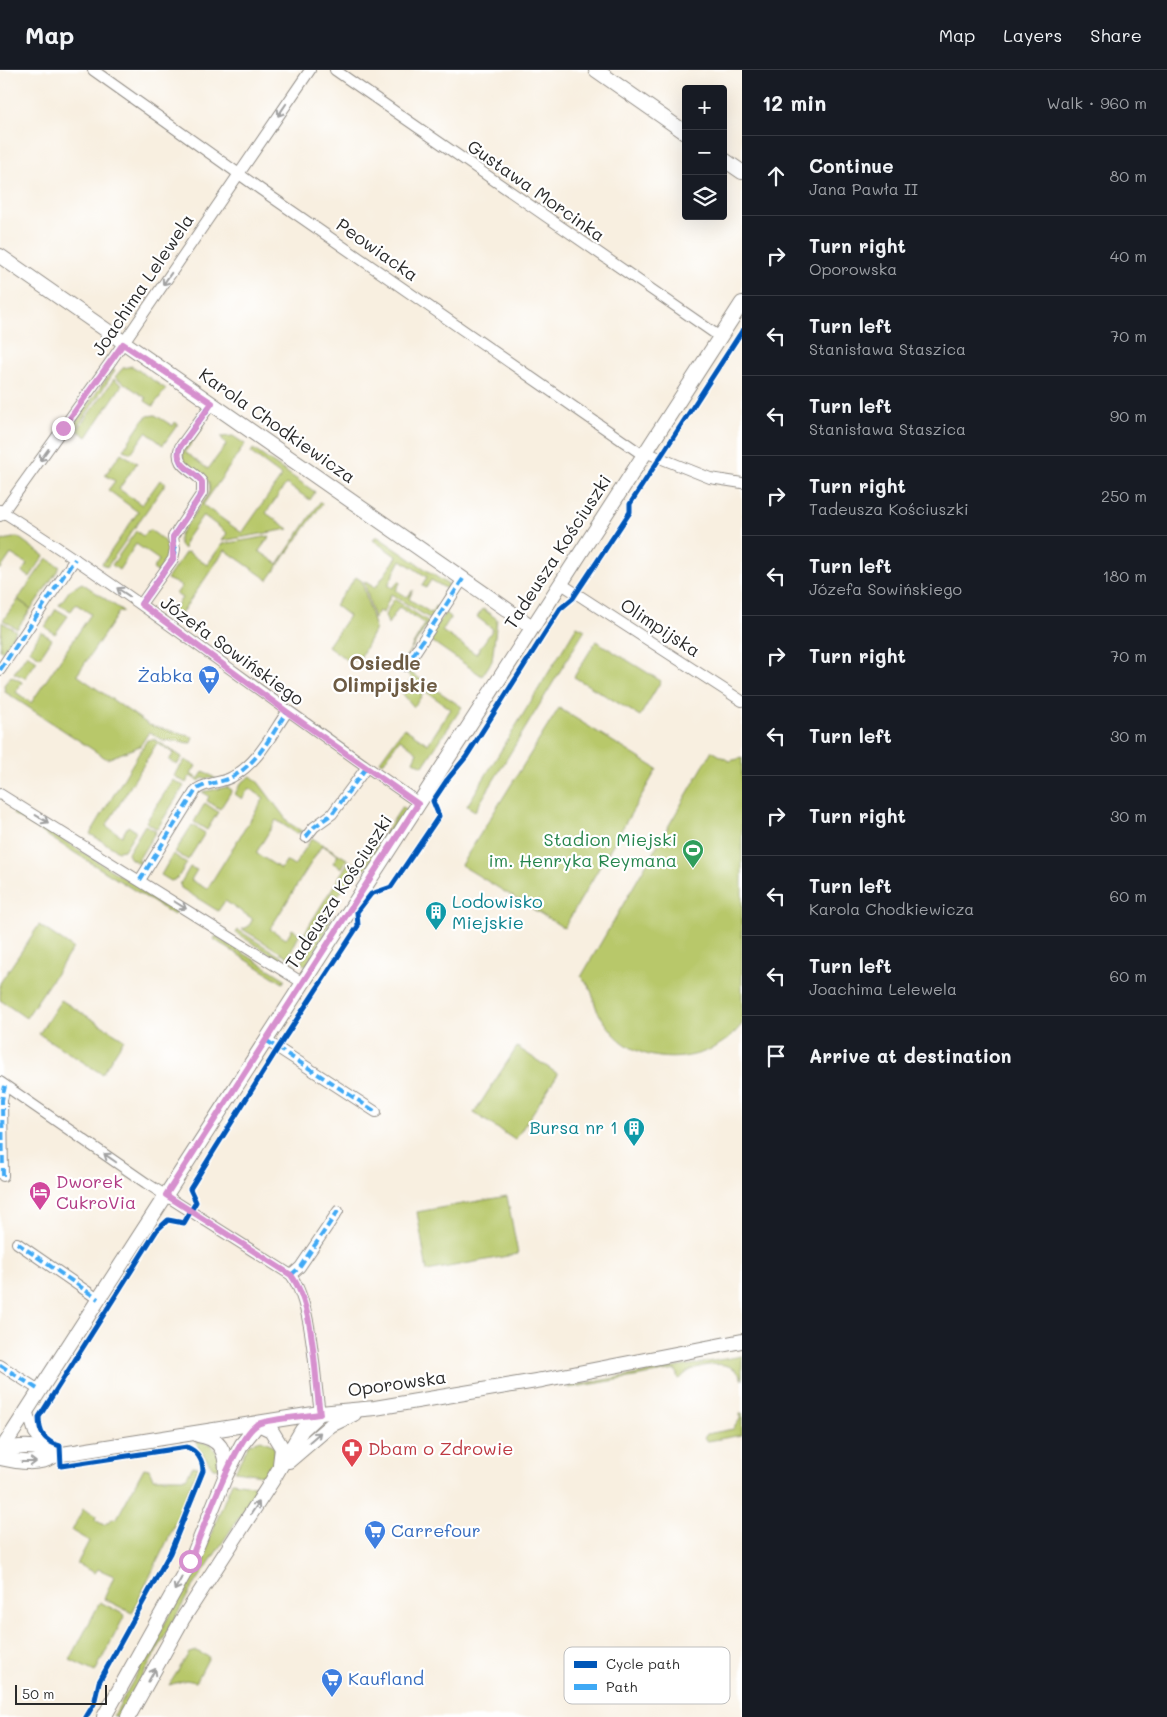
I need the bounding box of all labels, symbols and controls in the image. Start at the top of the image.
text: Map [25,19,74,50]
text: Map [939,23,975,47]
text: Layers [1003,23,1062,47]
text: Share [1090,23,1142,47]
map controls [682,85,727,220]
button: + [682,85,727,130]
text: 12 min [762,89,826,116]
text: Walk · 960 m [1046,92,1147,113]
one-way arrow [277,103,287,117]
button: − [682,130,727,175]
street label: Gustawa Morcinka [463,134,610,247]
text: Continue [809,153,894,178]
icon: ahead [762,162,790,190]
text: 80 m [1110,165,1147,186]
button: layers [682,175,727,220]
text: Jana Pawła II [809,178,918,199]
street label: Joachima Lelewela [86,209,199,360]
street label: Peowiacka [332,212,423,286]
text: Turn right [809,233,906,258]
icon: right [762,242,790,270]
text: 40 m [1110,245,1147,266]
text: Oporowska [809,258,897,279]
one-way arrow [162,272,172,286]
text: Turn left [809,313,892,338]
icon: left [762,322,790,350]
text: 70 m [1110,325,1147,346]
text: Stanisława Staszica [809,338,966,359]
street label: Karola Chodkiewicza [195,362,361,488]
text: Turn left [809,393,892,418]
icon: left [762,402,790,430]
text: 90 m [1110,405,1147,426]
route end [52,417,75,440]
text: Stanisława Staszica [809,418,966,439]
one-way arrow [38,448,49,461]
street label: Tadeusza Kościuszki [498,470,616,633]
text: Turn right [809,473,906,498]
icon: right [762,482,790,510]
text: 250 m [1101,485,1147,506]
text: Tadeusza Kościuszki [809,498,969,519]
text: Turn left [809,553,892,578]
icon: left [762,562,790,590]
text: 180 m [1102,565,1147,586]
text: Józefa Sowińskiego [809,578,962,599]
one-way arrow [116,587,130,597]
street label: Józefa Sowińskiego [156,590,309,711]
street label: Olimpijska [616,592,705,662]
icon: right [762,642,790,670]
text: Turn right [809,643,906,668]
text: 70 m [1110,645,1147,666]
district label: Osiedle Olimpijskie [332,650,438,697]
place label: Żabka [137,663,193,687]
supermarket icon: Żabka [197,664,221,695]
icon: left [762,722,790,750]
text: Turn left [809,723,892,748]
text: 30 m [1110,725,1147,746]
icon: right [762,802,790,830]
text: Turn right [809,803,906,828]
text: 30 m [1110,805,1147,826]
street label: Tadeusza Kościuszki [279,810,397,973]
one-way arrow [34,815,48,825]
place label: Stadion Miejski im. Henryka Reymana [488,827,677,872]
sports icon: Stadion Miejski im. Henryka Reymana [681,838,705,869]
text: Turn left [809,873,892,898]
icon: left [762,882,790,910]
text: 60 m [1110,885,1147,906]
place label: Lodowisko Miejskie [452,889,543,934]
text: Karola Chodkiewicza [809,898,974,919]
one-way arrow [172,900,186,910]
building icon: Lodowisko Miejskie [424,900,448,931]
text: Turn left [809,953,892,978]
icon: left [762,962,790,990]
text: 60 m [1110,965,1147,986]
text: Joachima Lelewela [809,978,957,999]
icon: arrive [762,1042,790,1070]
text: Arrive at destination [809,1043,1012,1068]
place label: Bursa nr 1 [529,1115,618,1139]
building icon: Bursa nr 1 [622,1116,646,1147]
one-way arrow [103,1153,117,1163]
place label: Dworek CukroVia [56,1169,136,1214]
hotel icon: Dworek CukroVia [28,1180,52,1211]
street label: Oporowska [346,1364,448,1402]
one-way arrow [308,1432,321,1443]
place label: Dbam o Zdrowie [368,1436,513,1460]
pharmacy icon: Dbam o Zdrowie [340,1437,364,1468]
one-way arrow [20,1457,36,1467]
one-way arrow [250,1501,260,1515]
place label: Carrefour [391,1518,481,1542]
supermarket icon: Carrefour [363,1519,387,1550]
route start [179,1550,202,1573]
one-way arrow [173,1576,183,1591]
legend [564,1647,730,1704]
text: Cycle path [606,1654,680,1673]
place label: Kaufland [348,1666,424,1690]
supermarket icon: Kaufland [320,1667,344,1698]
one-way arrow [147,1668,157,1682]
text: Path [606,1677,637,1696]
scale bar [15,1682,108,1705]
text: 50 m [22,1684,54,1703]

